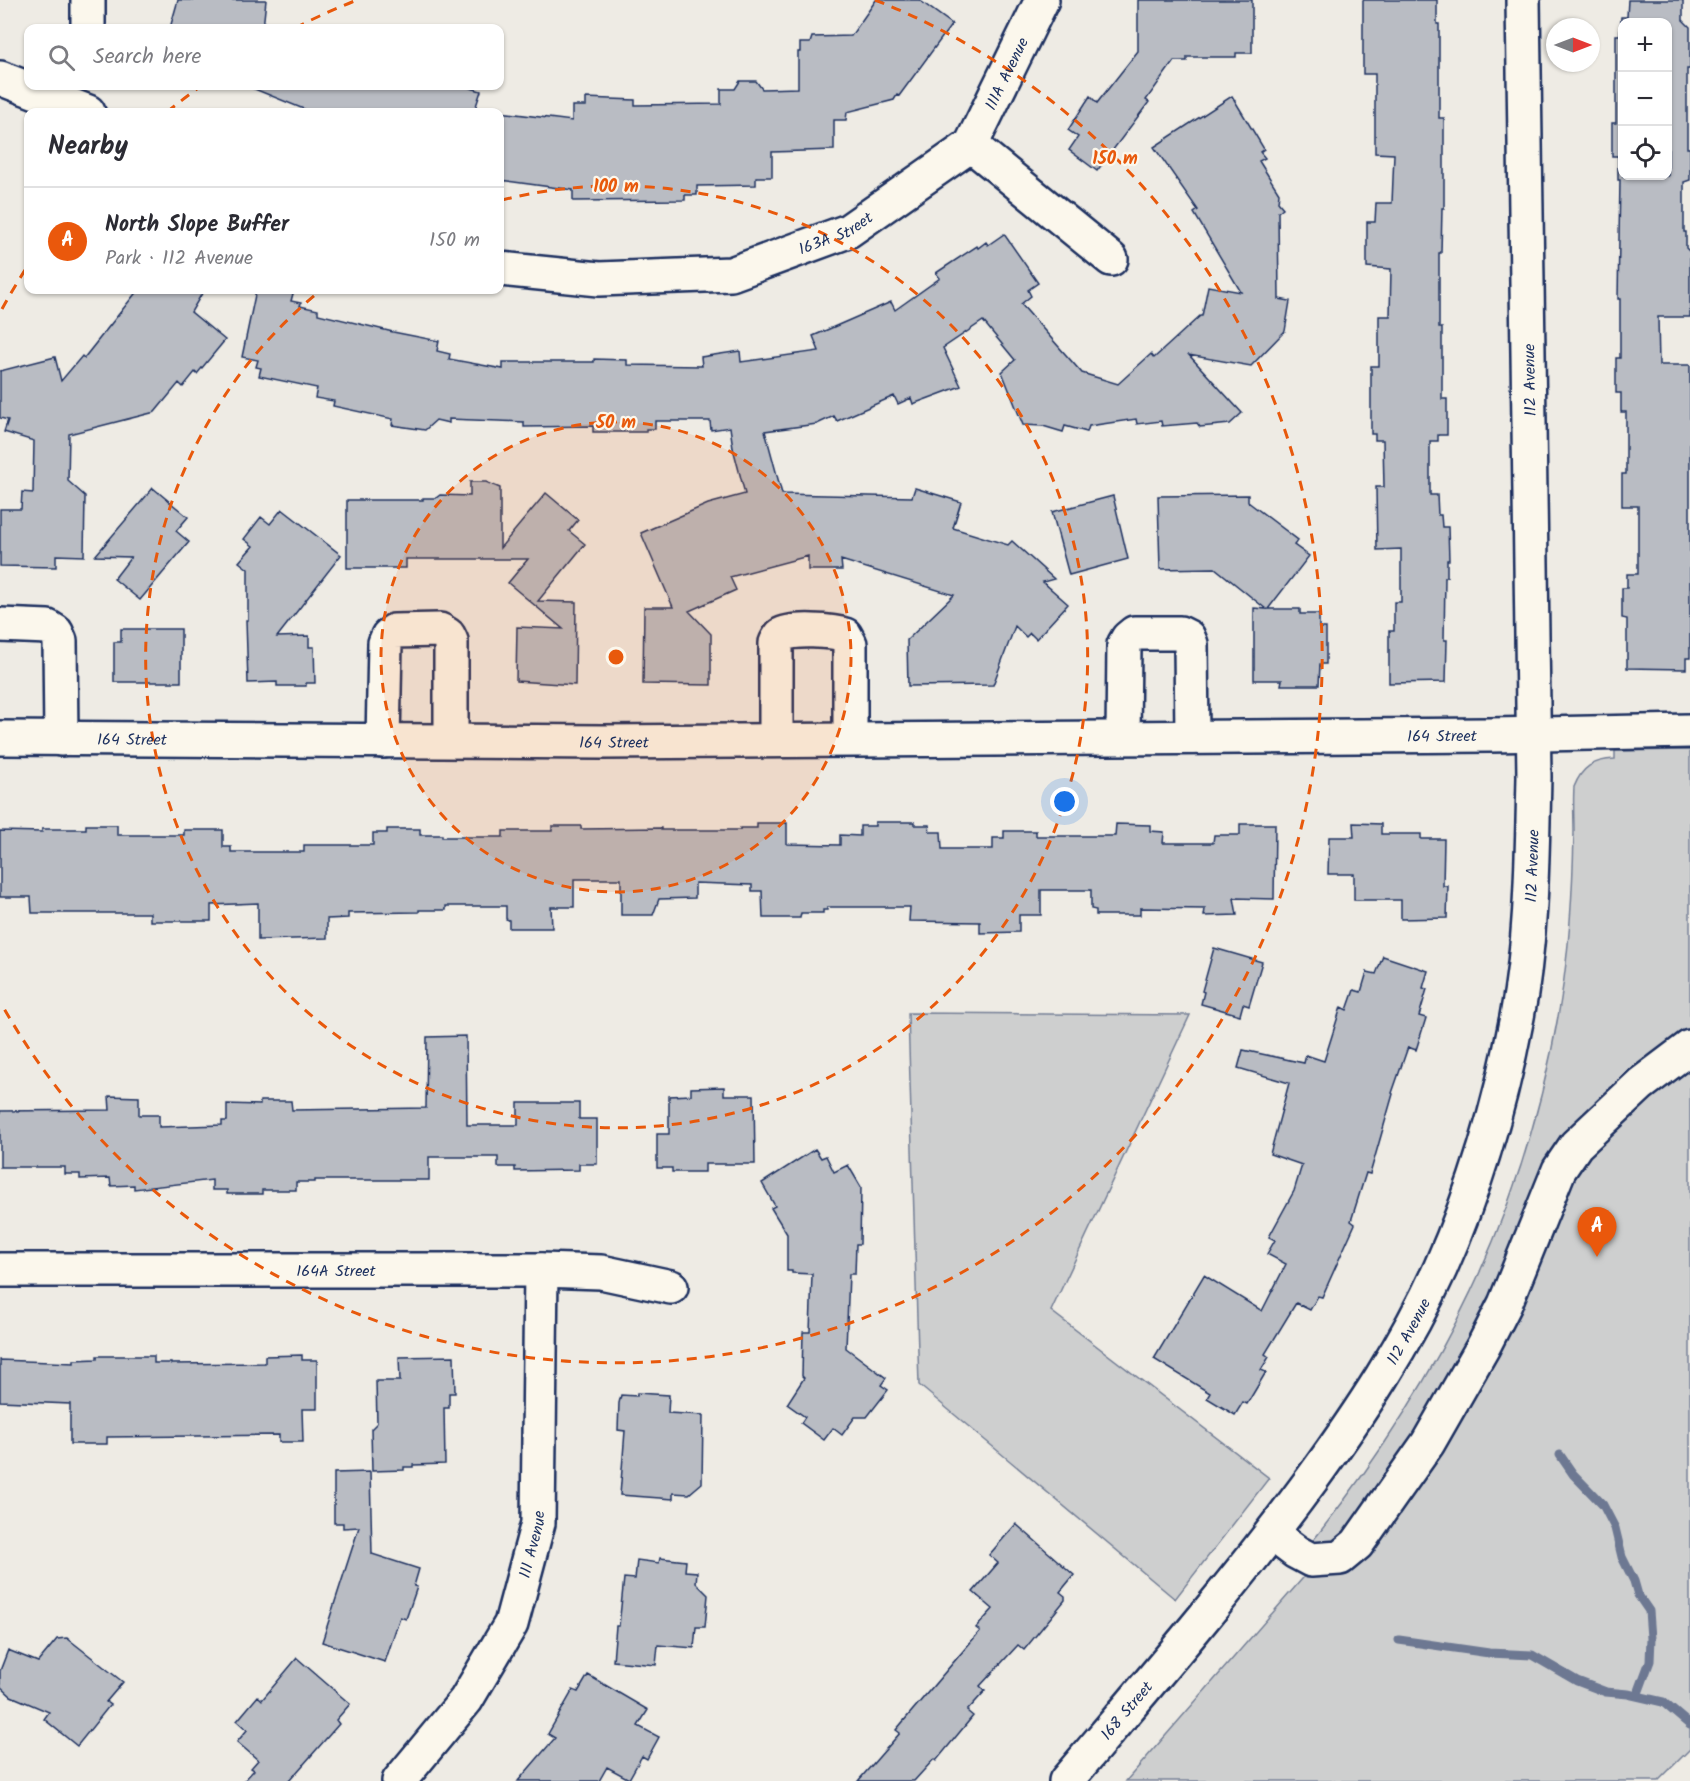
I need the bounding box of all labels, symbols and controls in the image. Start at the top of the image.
north arrow [1546,18,1600,72]
map controls [1618,18,1672,180]
button: + [1618,18,1672,72]
search box [24,24,504,90]
street label: 111A Avenue [979,33,1036,115]
text: Search here [93,40,201,75]
icon: search [45,41,78,74]
button: − [1618,72,1672,126]
text: Nearby [48,126,128,168]
button: locate [1618,126,1672,180]
text: 150 m [1092,145,1138,174]
text: 100 m [593,173,639,202]
street label: 163A Street [795,206,879,262]
text: North Slope Buffer [105,208,289,243]
text: A [61,225,74,257]
text: 150 m [429,225,480,257]
text: Park · 112 Avenue [105,243,253,275]
street label: 112 Avenue [1517,343,1544,417]
text: 50 m [595,409,636,438]
centre of rings [606,647,626,667]
street label: 164 Street [1407,724,1478,750]
street label: 164 Street [97,728,168,753]
street label: 164 Street [579,731,650,756]
your location [1050,787,1079,816]
street label: 112 Avenue [1519,829,1547,903]
pin: A [1578,1208,1616,1257]
street label: 164A Street [296,1259,377,1284]
street label: 112 Avenue [1381,1294,1438,1370]
street label: 111 Avenue [513,1511,552,1581]
street label: 168 Street [1095,1675,1160,1746]

